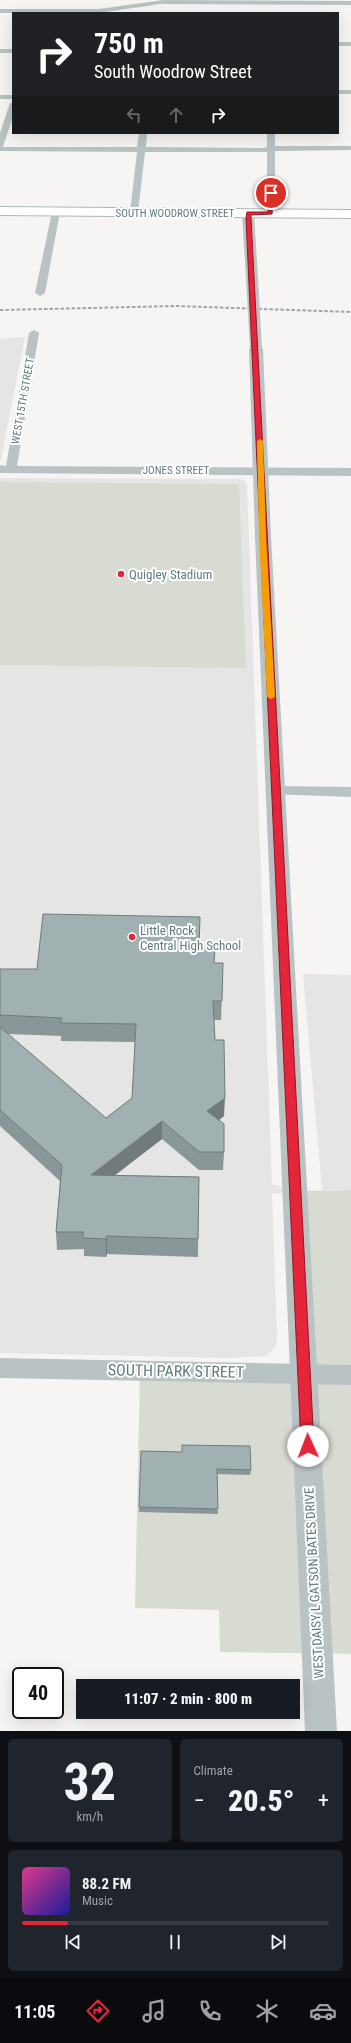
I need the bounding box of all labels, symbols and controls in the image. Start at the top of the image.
text: 750 m [94,27,164,60]
icon: right [28,28,80,80]
text: South Woodrow Street [94,61,252,82]
icon: left [123,104,145,126]
icon: ahead [165,104,187,126]
icon: right [207,104,229,126]
pin [254,176,288,210]
icon: arrive [260,182,282,204]
street label: SOUTH WOODROW STREET [116,207,235,220]
street label: WEST 15TH STREET [9,356,37,445]
street label: JONES STREET [143,464,210,477]
place label: Quigley Stadium [129,567,212,582]
marker: Quigley Stadium [116,569,126,579]
place label: Little Rock Central High School [140,923,241,953]
marker: Little Rock Central High School [127,932,137,942]
street label: SOUTH PARK STREET [108,1360,244,1382]
position arrow [287,1425,329,1467]
street label: WEST DAISY L GATSON BATES DRIVE [302,1487,326,1679]
speed limit sign: 40 [12,1667,64,1719]
text: 11:07 · 2 min · 800 m [124,1690,252,1708]
text: 32 [63,1752,116,1813]
text: Climate [194,1763,233,1778]
text: 20.5° [228,1783,295,1818]
text: − [194,1788,205,1813]
text: + [318,1788,329,1813]
text: km/h [76,1809,103,1824]
text: 88.2 FM [82,1875,131,1893]
text: Music [82,1893,113,1908]
icon: previous [62,1931,84,1953]
icon: pause [164,1931,186,1953]
icon: next [267,1931,289,1953]
icon: directions [84,1997,112,2025]
icon: music [140,1997,168,2025]
icon: phone [196,1997,224,2025]
icon: climate [253,1997,281,2025]
icon: car [309,1997,337,2025]
text: 11:05 [14,2001,55,2022]

